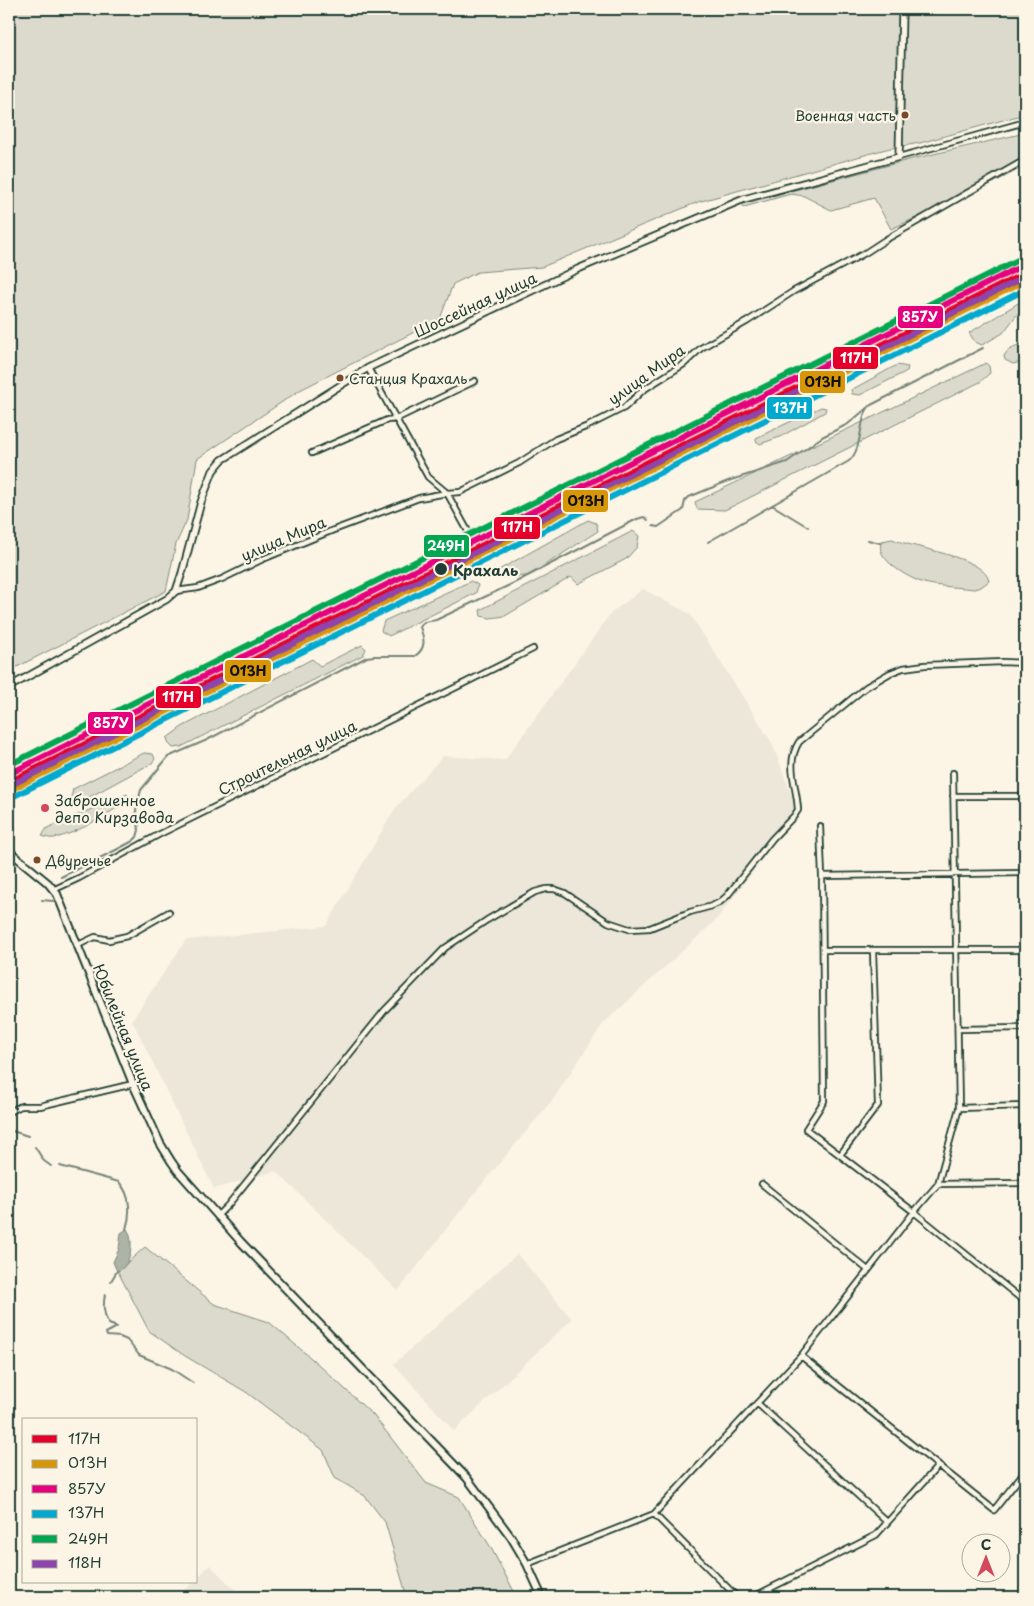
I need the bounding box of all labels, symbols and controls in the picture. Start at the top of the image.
place label: Военная часть [795,105,896,126]
marker: Военная часть [900,110,910,120]
street label: Шоссейная улица [410,265,541,343]
line badge: 857У [897,305,944,329]
text: 857У [902,306,939,327]
street label: улица Мира [603,338,690,410]
line badge: 117Н [832,346,879,370]
text: 117Н [840,347,872,368]
place label: Станция Крахаль [349,368,467,389]
line badge: 013Н [799,370,846,394]
text: 013Н [804,371,842,392]
marker: Станция Крахаль [335,373,345,383]
line badge: 137Н [766,396,813,420]
text: 137Н [773,397,807,418]
line badge: 013Н [562,489,609,513]
text: 013Н [567,490,605,511]
street label: улица Мира [237,510,330,566]
line badge: 117Н [493,516,541,540]
text: 117Н [501,516,533,537]
line badge: 249Н [423,534,470,558]
text: 249Н [427,535,465,556]
place label: Крахаль [453,558,518,581]
marker: Крахаль [433,561,449,577]
line badge: 013Н [224,659,272,683]
text: 013Н [229,660,267,681]
line badge: 117Н [155,685,202,709]
text: 117Н [162,686,194,707]
line badge: 857У [87,711,134,735]
text: 857У [93,712,130,733]
street label: Строительная улица [214,713,361,801]
place label: Заброшенное депо Кирзавода [54,788,175,828]
marker: Заброшенное депо Кирзавода [39,802,51,814]
place label: Двуречье [45,850,111,871]
marker: Двуречье [32,855,42,865]
street label: Юбилейная улица [88,960,160,1094]
legend [22,1418,198,1584]
text: 117Н [68,1426,101,1449]
text: 013Н [68,1450,107,1473]
text: 857У [68,1476,106,1499]
text: 137Н [68,1500,104,1523]
text: 249Н [68,1526,108,1549]
north arrow [962,1534,1012,1584]
text: С [981,1534,991,1555]
text: 118Н [68,1550,102,1573]

